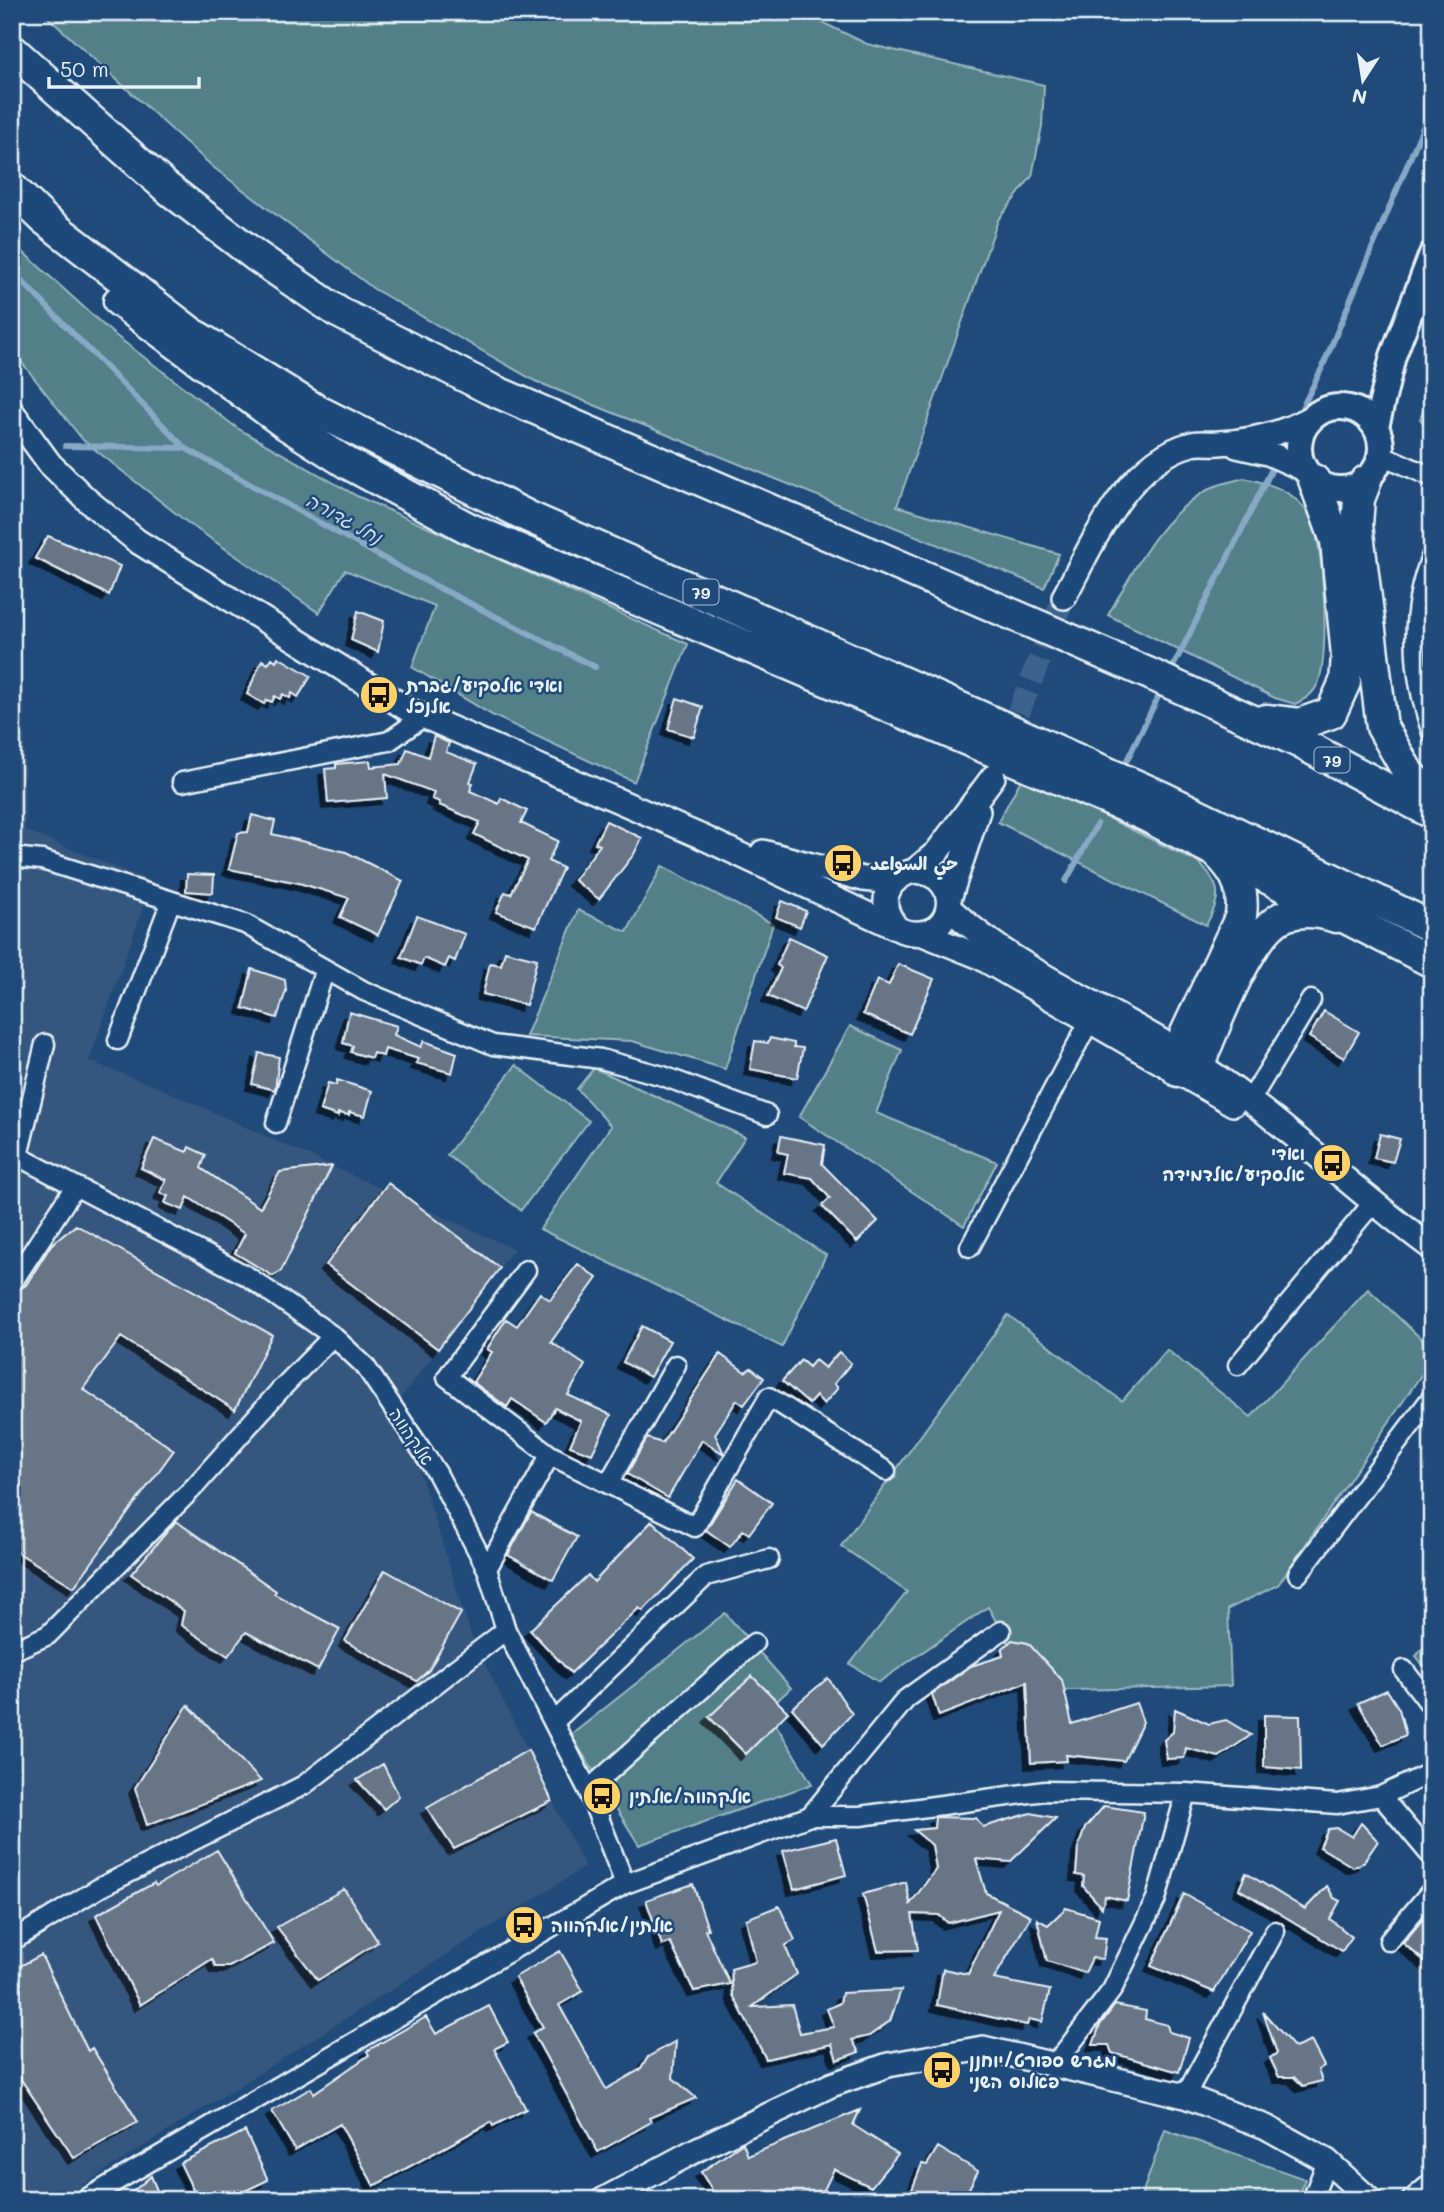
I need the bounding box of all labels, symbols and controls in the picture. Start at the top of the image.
scale bar [49,46,200,90]
north arrow [1328,46,1398,116]
text: 50 m [60,55,109,82]
text: N [1350,83,1369,111]
water label: נחל גדורה [302,487,388,550]
road number: 79 [684,580,718,604]
place label: ואדי אלסקיע/גברת אלנכל [404,673,563,718]
bus stop icon: ואדי אלסקיע/גברת אלנכל [358,674,400,716]
road number: 79 [1314,748,1350,772]
bus stop icon: حي السواعد [822,842,864,884]
place label: حي السواعد [870,851,958,880]
place label: ואדי אלסקיע/אלדמידה [1162,1141,1305,1186]
bus stop icon: ואדי אלסקיע/אלדמידה [1311,1142,1353,1184]
street label: אלקהווה [384,1403,440,1470]
bus stop icon: אלקהווה/אלתין [581,1775,623,1817]
place label: אלקהווה/אלתין [629,1784,751,1808]
bus stop icon: אלתין/אלקהווה [503,1904,545,1946]
place label: אלתין/אלקהווה [551,1913,674,1937]
place label: מגרש ספורט/יוחנן פאלוס השני [969,2048,1117,2093]
bus stop icon: מגרש ספורט/יוחנן פאלוס השני [921,2049,963,2091]

